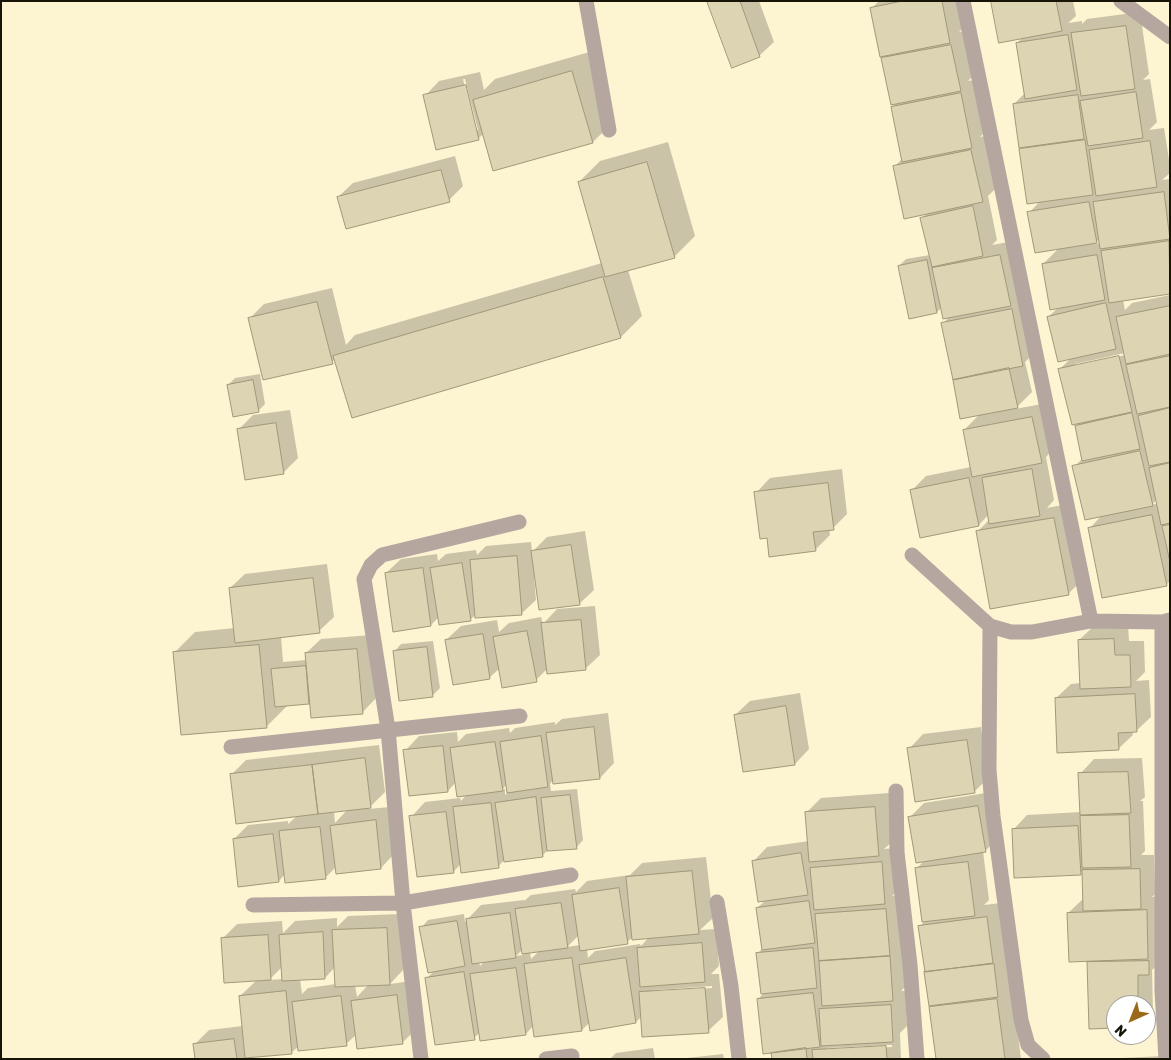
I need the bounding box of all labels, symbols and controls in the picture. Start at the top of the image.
north arrow [1106,995,1156,1045]
text: N [1111,1021,1130,1040]

